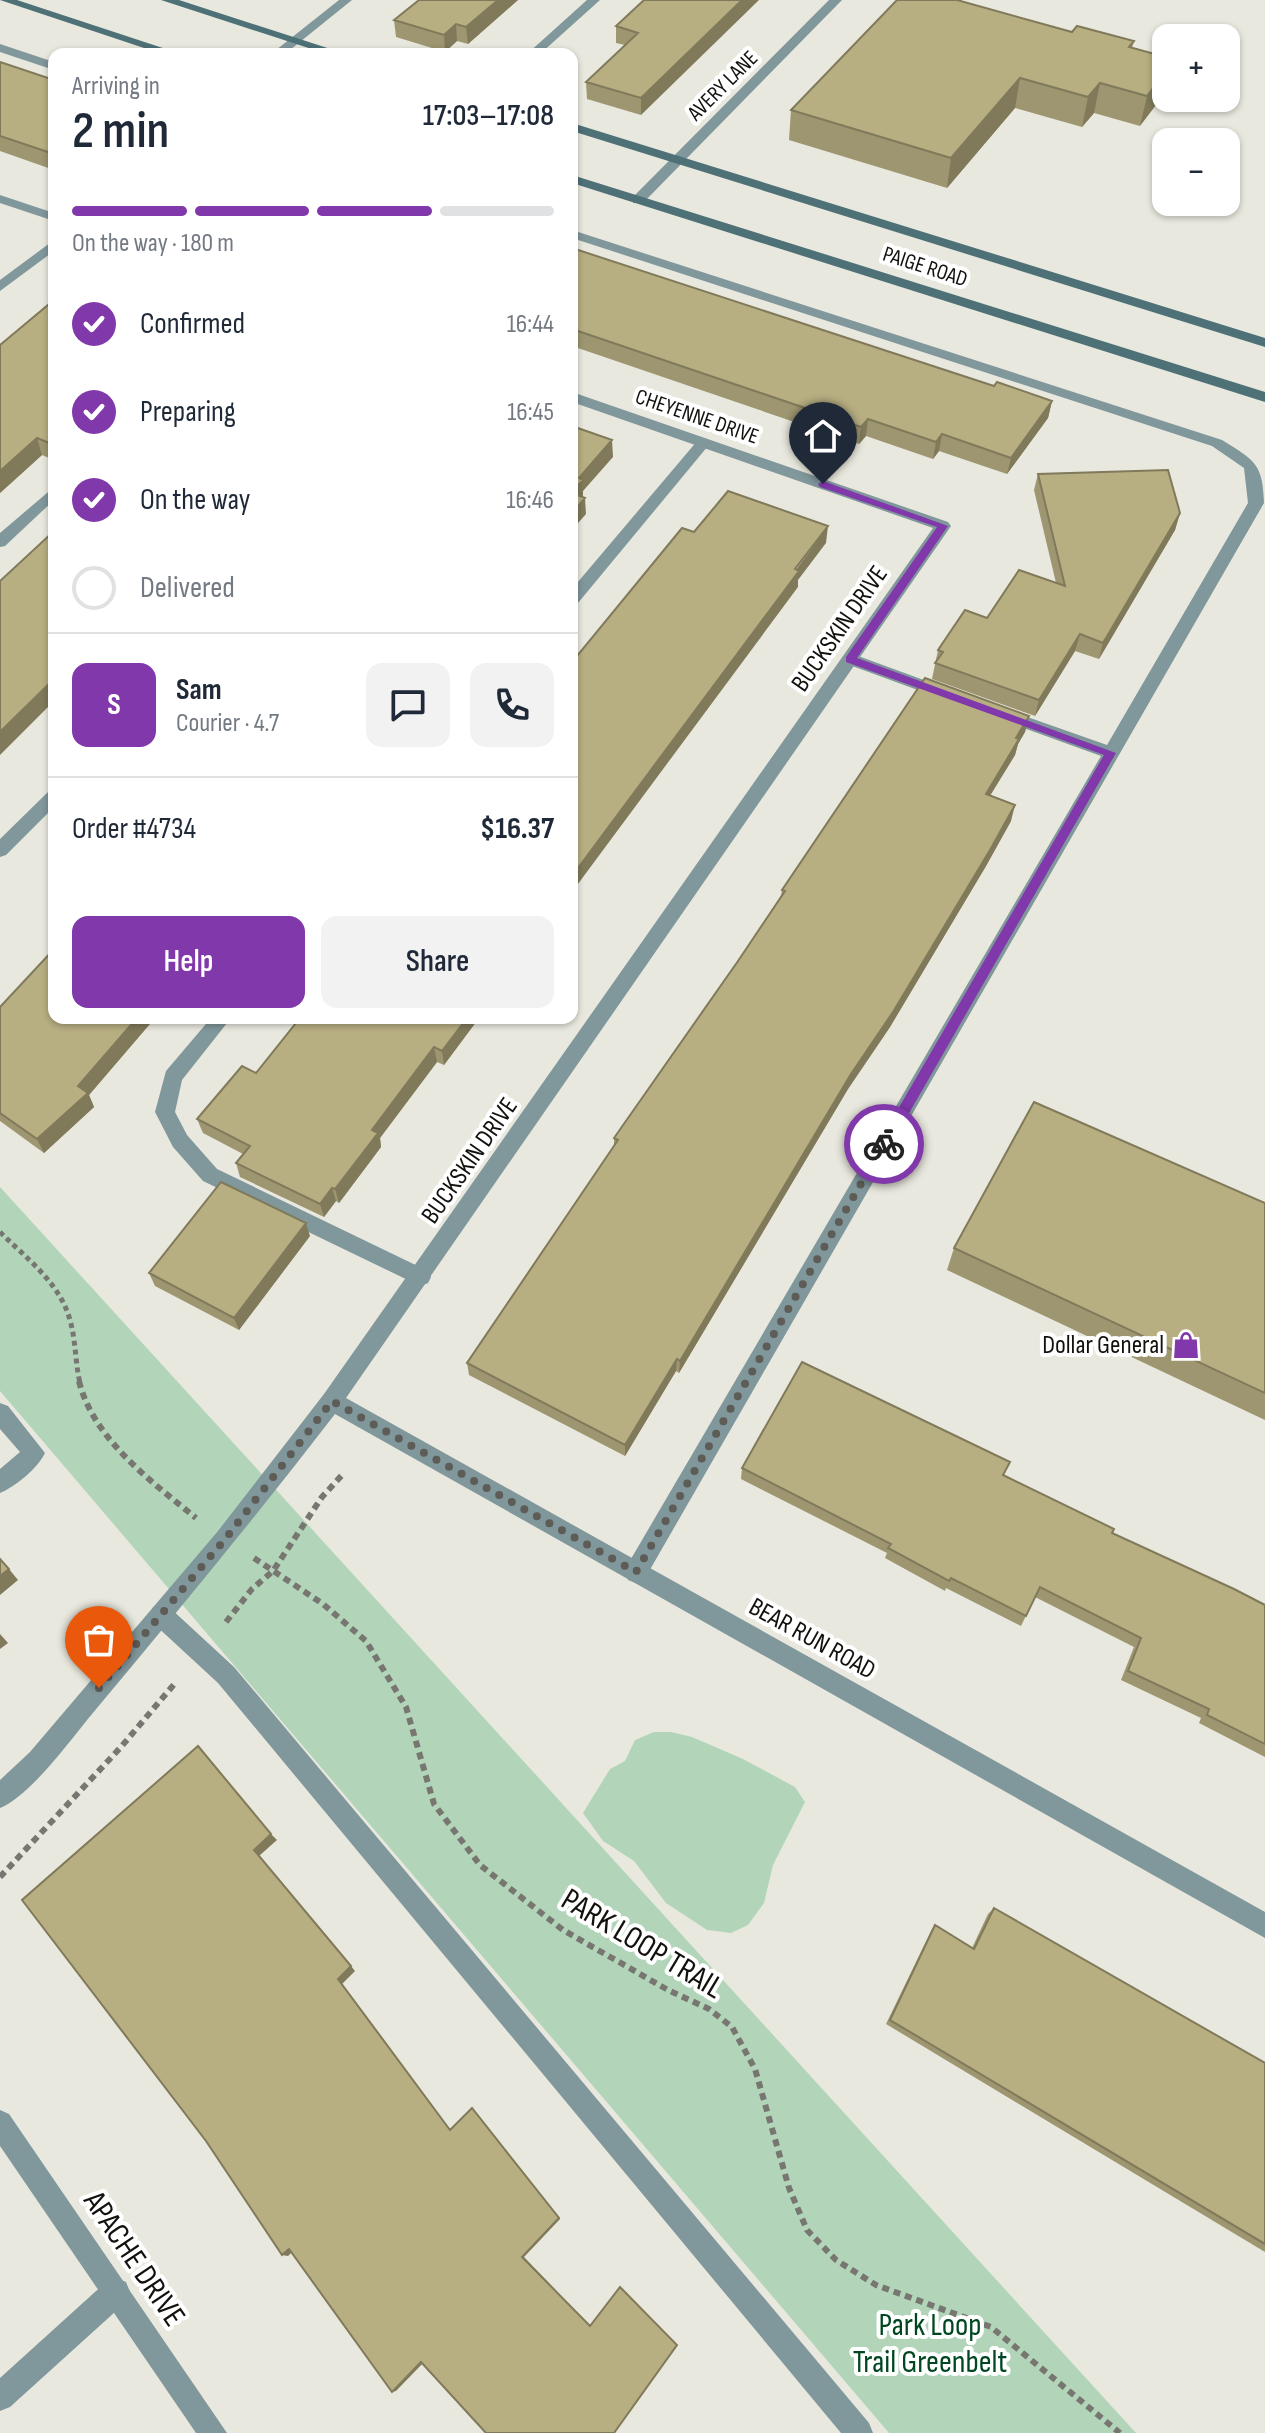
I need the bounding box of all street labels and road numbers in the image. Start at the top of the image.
street label: AVERY LANE [682,45,764,127]
street label: PAIGE ROAD [879,241,971,293]
street label: CHEYENNE DRIVE [632,383,762,451]
street label: BUCKSKIN DRIVE [785,560,895,698]
street label: BUCKSKIN DRIVE [415,1092,525,1230]
street label: BEAR RUN ROAD [743,1592,881,1686]
street label: PARK LOOP TRAIL [554,1880,730,2008]
street label: APACHE DRIVE [74,2183,193,2334]

